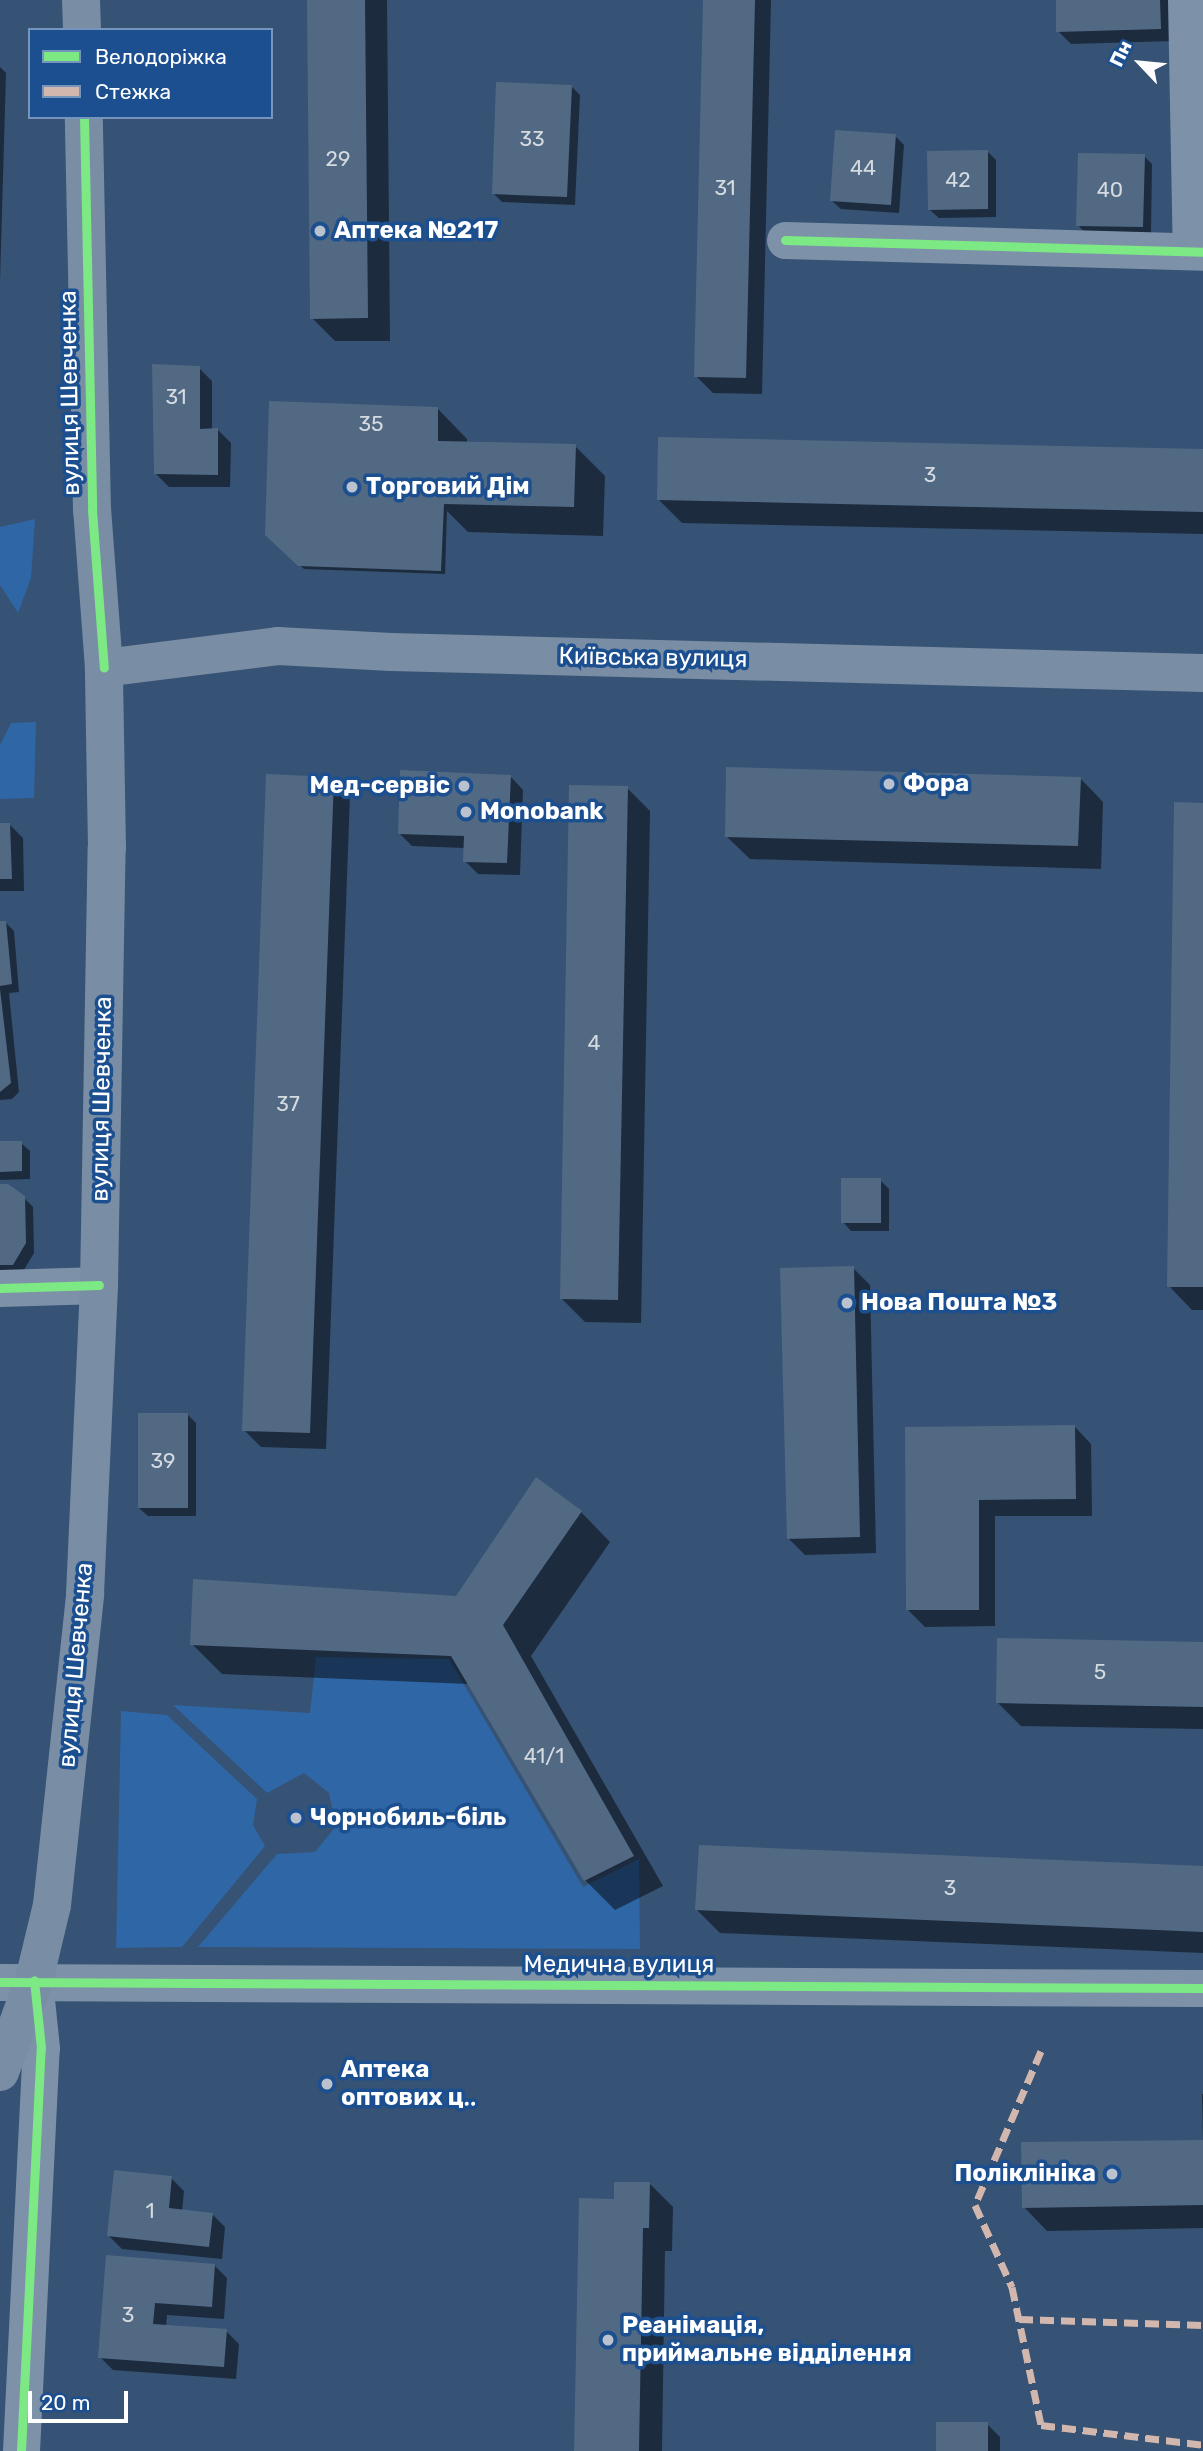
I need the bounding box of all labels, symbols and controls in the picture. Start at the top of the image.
legend [28,28,273,119]
north arrow [1105,28,1175,98]
text: Пн [1105,37,1137,70]
text: Велодоріжка [95,44,227,69]
text: Стежка [95,79,171,104]
house number: 33 [519,126,545,152]
house number: 29 [326,146,350,172]
house number: 44 [850,155,876,181]
house number: 42 [945,167,971,193]
house number: 31 [714,175,736,201]
house number: 40 [1097,177,1123,203]
place label: Аптека №217 [334,217,498,245]
marker: Аптека №217 [312,223,328,239]
street label: вулиця Шевченка [54,290,86,496]
house number: 31 [165,384,187,410]
house number: 35 [358,411,384,437]
house number: 3 [924,462,936,488]
place label: Торговий Дім [366,473,530,501]
marker: Торговий Дім [344,479,360,495]
street label: Київська вулиця [558,642,748,674]
place label: Фора [903,770,969,798]
place label: Мед-сервіс [310,772,450,800]
marker: Фора [881,776,897,792]
marker: Мед-сервіс [456,778,472,794]
place label: Monobank [480,798,603,826]
marker: Monobank [458,804,474,820]
street label: вулиця Шевченка [86,996,118,1202]
house number: 4 [587,1030,601,1056]
house number: 37 [276,1091,300,1117]
place label: Нова Пошта №3 [861,1289,1057,1317]
marker: Нова Пошта №3 [839,1295,855,1311]
house number: 39 [150,1448,176,1474]
street label: вулиця Шевченка [53,1561,99,1769]
house number: 5 [1094,1659,1106,1685]
house number: 41/1 [524,1743,564,1769]
place label: Чорнобиль-біль [310,1804,506,1832]
marker: Чорнобиль-біль [288,1810,304,1826]
house number: 3 [944,1875,956,1901]
street label: Медична вулиця [524,1951,714,1979]
place label: Аптека оптових ц‥ [341,2056,476,2112]
marker: Аптека оптових ц‥ [319,2076,335,2092]
place label: Поліклініка [954,2160,1096,2188]
marker: Поліклініка [1102,2164,1122,2184]
house number: 1 [146,2198,154,2224]
house number: 3 [122,2302,134,2328]
place label: Реанімація, приймальне відділення [622,2312,912,2368]
marker: Реанімація, приймальне відділення [600,2332,616,2348]
scale bar [32,2378,131,2422]
text: 20 m [41,2390,90,2415]

